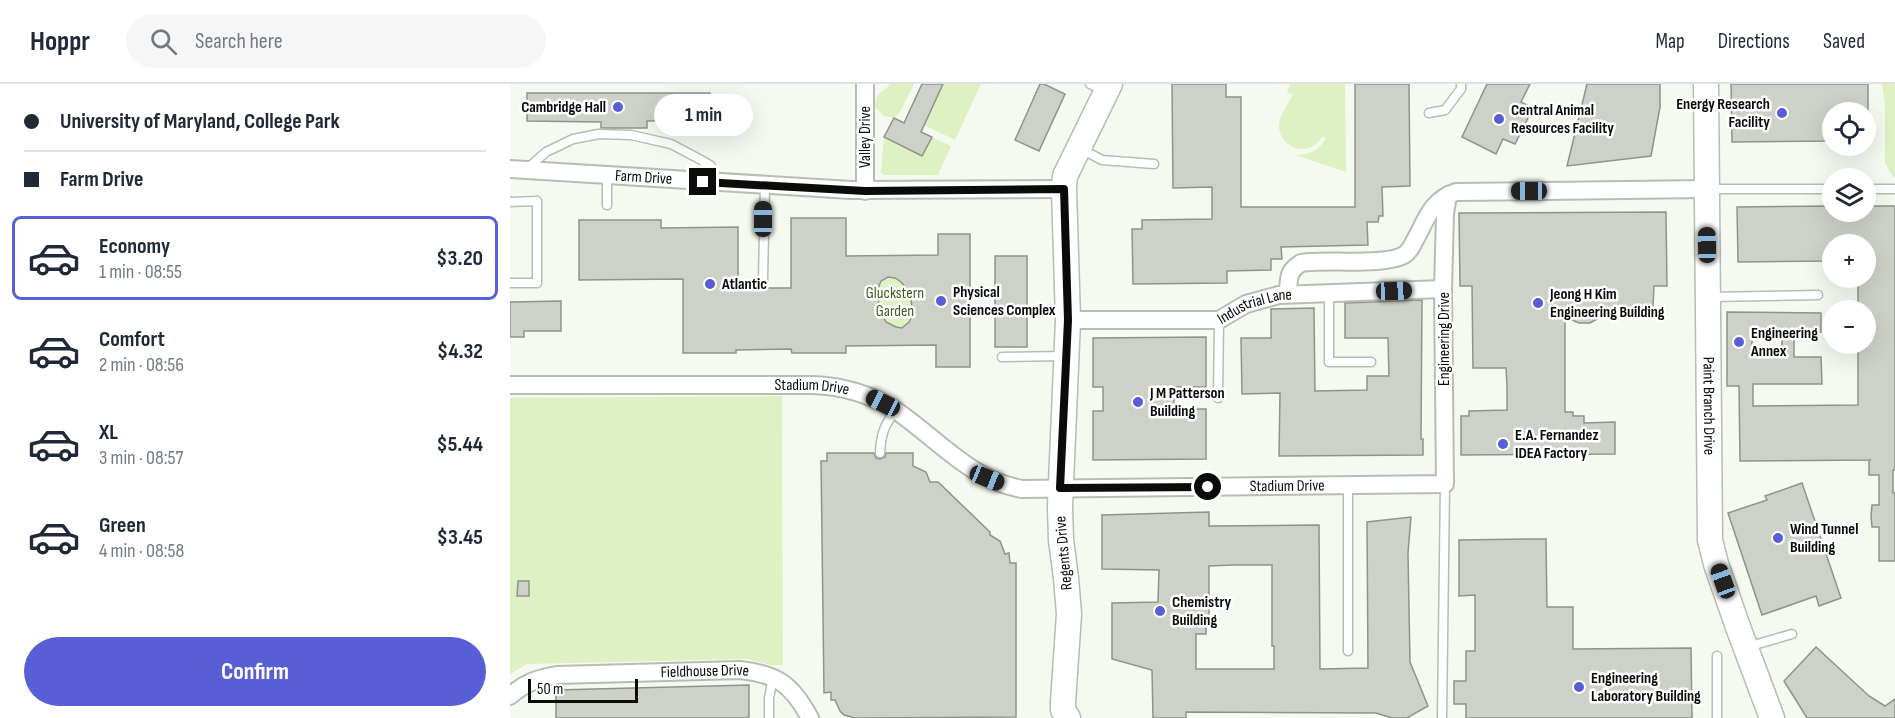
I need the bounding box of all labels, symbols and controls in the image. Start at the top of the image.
search box [126,14,546,68]
text: Hoppr [30,25,90,58]
icon: search [147,25,180,58]
text: Search here [195,28,282,55]
text: Map [1655,29,1685,54]
text: Directions [1718,29,1790,54]
text: Saved [1823,29,1865,54]
callout: 1 min [654,95,752,137]
place label: Energy Research Facility [1676,95,1770,132]
place label: Cambridge Hall [521,98,606,117]
marker: Cambridge Hall [611,100,625,114]
place label: Central Animal Resources Facility [1511,101,1614,138]
map controls [1822,102,1876,354]
button: locate [1822,102,1876,156]
text: 1 min [685,103,722,127]
street label: Valley Drive [856,106,875,168]
marker: Energy Research Facility [1775,106,1789,120]
text: University of Maryland, College Park [60,108,340,135]
marker: Central Animal Resources Facility [1492,112,1506,126]
text: Farm Drive [60,166,143,193]
street label: Farm Drive [615,166,673,188]
route end [689,168,716,195]
button: layers [1822,168,1876,222]
car [1511,182,1547,200]
car [754,201,772,237]
car [1698,227,1716,263]
icon: car [27,231,81,285]
text: Economy [99,233,170,260]
button: + [1822,234,1876,288]
text: $3.20 [436,245,483,272]
text: 1 min · 08:55 [99,260,182,284]
place label: Atlantic [721,275,767,294]
marker: Atlantic [703,277,717,291]
car [1376,281,1412,301]
place label: Physical Sciences Complex [953,283,1056,320]
park label: Gluckstern Garden [866,284,924,321]
street label: Industrial Lane [1214,285,1292,328]
place label: Jeong H Kim Engineering Building [1549,285,1665,322]
street label: Engineering Drive [1435,292,1454,386]
marker: Physical Sciences Complex [934,294,948,308]
marker: Jeong H Kim Engineering Building [1531,296,1545,310]
button: − [1822,300,1876,354]
icon: car [27,324,81,378]
place label: Engineering Annex [1750,324,1818,361]
text: Comfort [99,326,165,353]
marker: Engineering Annex [1732,335,1746,349]
text: $4.32 [437,338,483,365]
text: 2 min · 08:56 [99,353,184,377]
street label: Paint Branch Drive [1699,357,1719,455]
street label: Stadium Drive [774,375,851,399]
place label: J M Patterson Building [1149,384,1225,421]
car [863,387,903,419]
marker: J M Patterson Building [1131,395,1145,409]
icon: car [27,417,81,471]
text: XL [99,419,118,446]
place label: E.A. Fernandez IDEA Factory [1515,426,1599,463]
text: $5.44 [436,431,483,458]
marker: E.A. Fernandez IDEA Factory [1496,437,1510,451]
text: 3 min · 08:57 [99,446,183,470]
car [967,463,1007,493]
route start [1194,473,1221,500]
street label: Stadium Drive [1249,476,1325,496]
icon: car [27,510,81,564]
text: Green [99,512,146,539]
street label: Regents Drive [1051,515,1077,591]
place label: Wind Tunnel Building [1790,520,1858,557]
text: $3.45 [437,524,483,551]
marker: Wind Tunnel Building [1771,531,1785,545]
text: 4 min · 08:58 [99,539,184,563]
car [1708,561,1738,601]
place label: Chemistry Building [1172,593,1232,630]
marker: Chemistry Building [1153,604,1167,618]
button: Confirm [24,637,486,706]
street label: Fieldhouse Drive [660,660,750,682]
place label: Engineering Laboratory Building [1591,669,1701,706]
scale bar [528,676,638,704]
text: 50 m [537,680,563,699]
marker: Engineering Laboratory Building [1572,680,1586,694]

